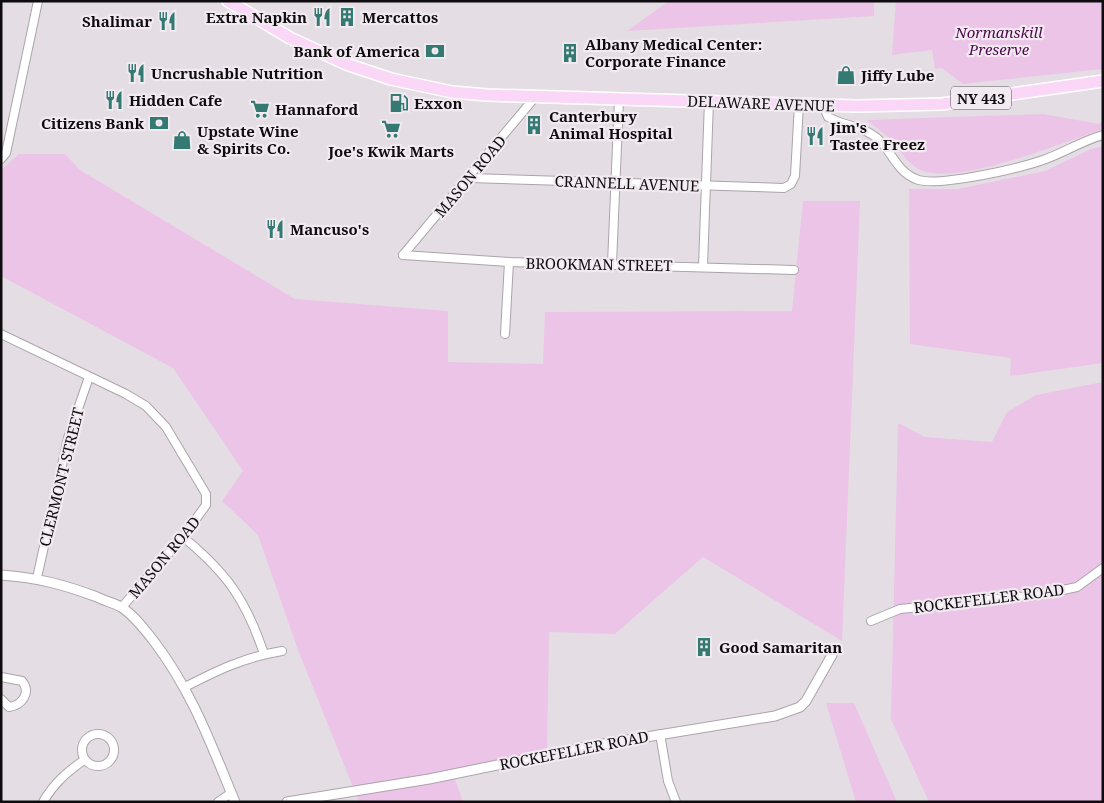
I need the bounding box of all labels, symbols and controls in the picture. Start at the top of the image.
restaurant icon: Extra Napkin [311,6,333,28]
building icon: Mercattos [336,6,358,28]
place label: Extra Napkin [206,7,307,27]
place label: Mercattos [362,7,438,27]
restaurant icon: Shalimar [156,10,178,32]
place label: Shalimar [82,11,152,31]
park label: Normanskill Preserve [954,22,1043,59]
place label: Albany Medical Center: Corporate Finance [585,34,762,71]
bank icon: Bank of America [424,40,446,62]
place label: Bank of America [294,41,420,61]
building icon: Albany Medical Center: Corporate Finance [559,42,581,64]
restaurant icon: Uncrushable Nutrition [125,62,147,84]
place label: Uncrushable Nutrition [151,63,323,83]
shop icon: Jiffy Lube [835,64,857,86]
place label: Jiffy Lube [860,65,934,85]
road number: NY 443 [951,86,1011,110]
restaurant icon: Hidden Cafe [103,89,125,111]
place label: Hidden Cafe [129,90,222,110]
street label: DELAWARE AVENUE [687,90,835,116]
fuel station icon: Exxon [388,92,410,114]
place label: Exxon [414,93,462,113]
supermarket icon: Hannaford [249,98,271,120]
place label: Hannaford [275,99,358,119]
place label: Canterbury Animal Hospital [549,106,673,143]
bank icon: Citizens Bank [148,112,170,134]
place label: Citizens Bank [41,113,144,133]
building icon: Canterbury Animal Hospital [523,114,545,136]
place label: Jim's Tastee Freez [829,117,925,154]
supermarket icon: Joe's Kwik Marts [380,118,402,140]
place label: Upstate Wine & Spirits Co. [197,121,299,158]
restaurant icon: Jim's Tastee Freez [804,125,826,147]
shop icon: Upstate Wine & Spirits Co. [171,129,193,151]
street label: MASON ROAD [430,131,510,221]
place label: Joe's Kwik Marts [327,141,454,161]
street label: CRANNELL AVENUE [554,170,700,196]
restaurant icon: Mancuso's [264,218,286,240]
place label: Mancuso's [290,219,369,239]
street label: BROOKMAN STREET [525,253,673,275]
street label: CLERMONT STREET [34,406,88,548]
street label: MASON ROAD [124,512,204,602]
street label: ROCKEFELLER ROAD [913,579,1066,617]
building icon: Good Samaritan [693,636,715,658]
place label: Good Samaritan [719,637,842,657]
street label: ROCKEFELLER ROAD [498,726,650,774]

